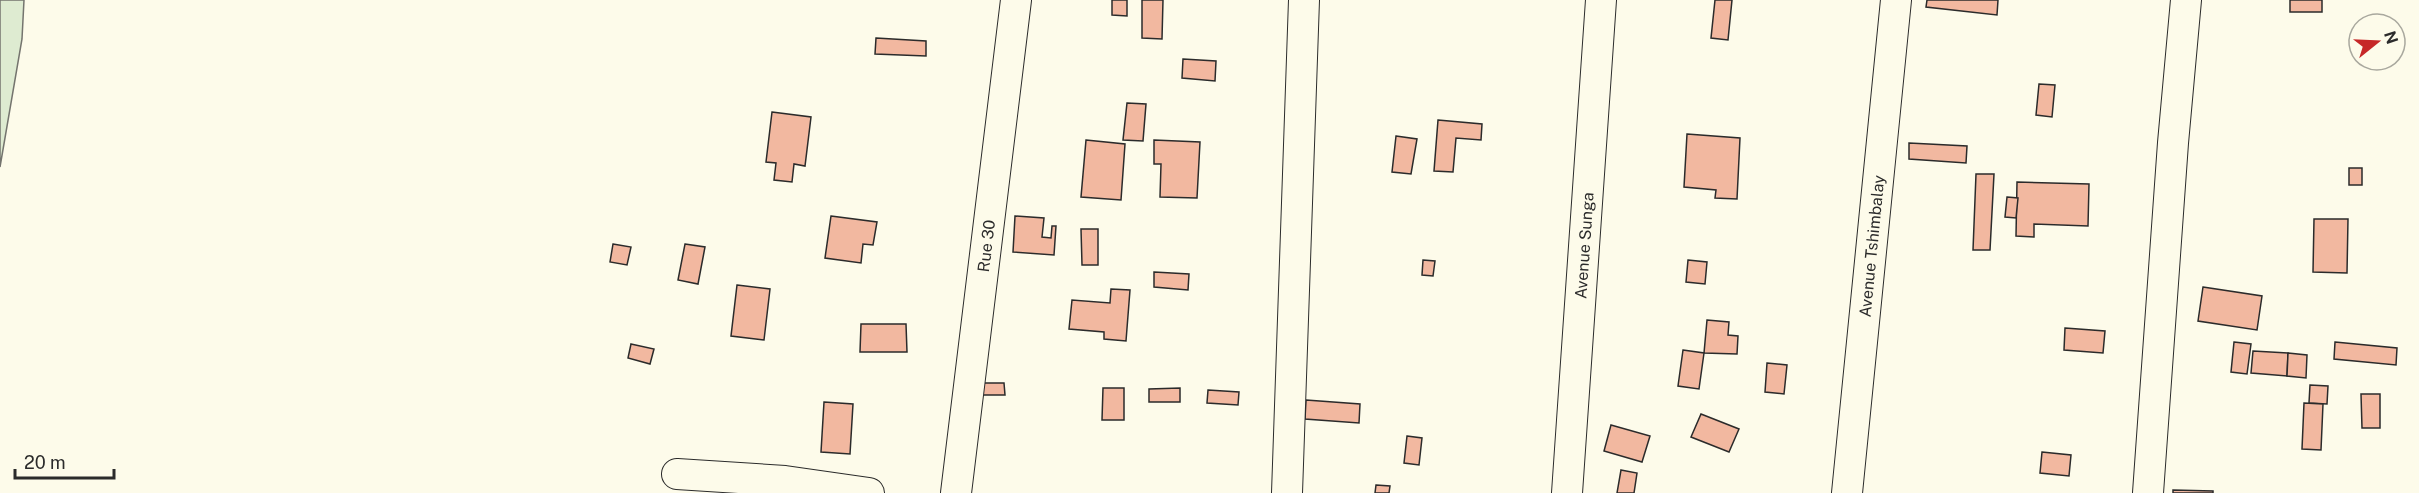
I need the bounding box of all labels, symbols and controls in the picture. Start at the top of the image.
north arrow [2347,12,2407,72]
text: N [2380,29,2402,46]
street label: Avenue Tshimbalay [1855,174,1888,318]
street label: Avenue Sunga [1571,192,1597,299]
street label: Rue 30 [973,218,999,273]
scale bar [15,442,114,480]
text: 20 m [24,452,66,473]

